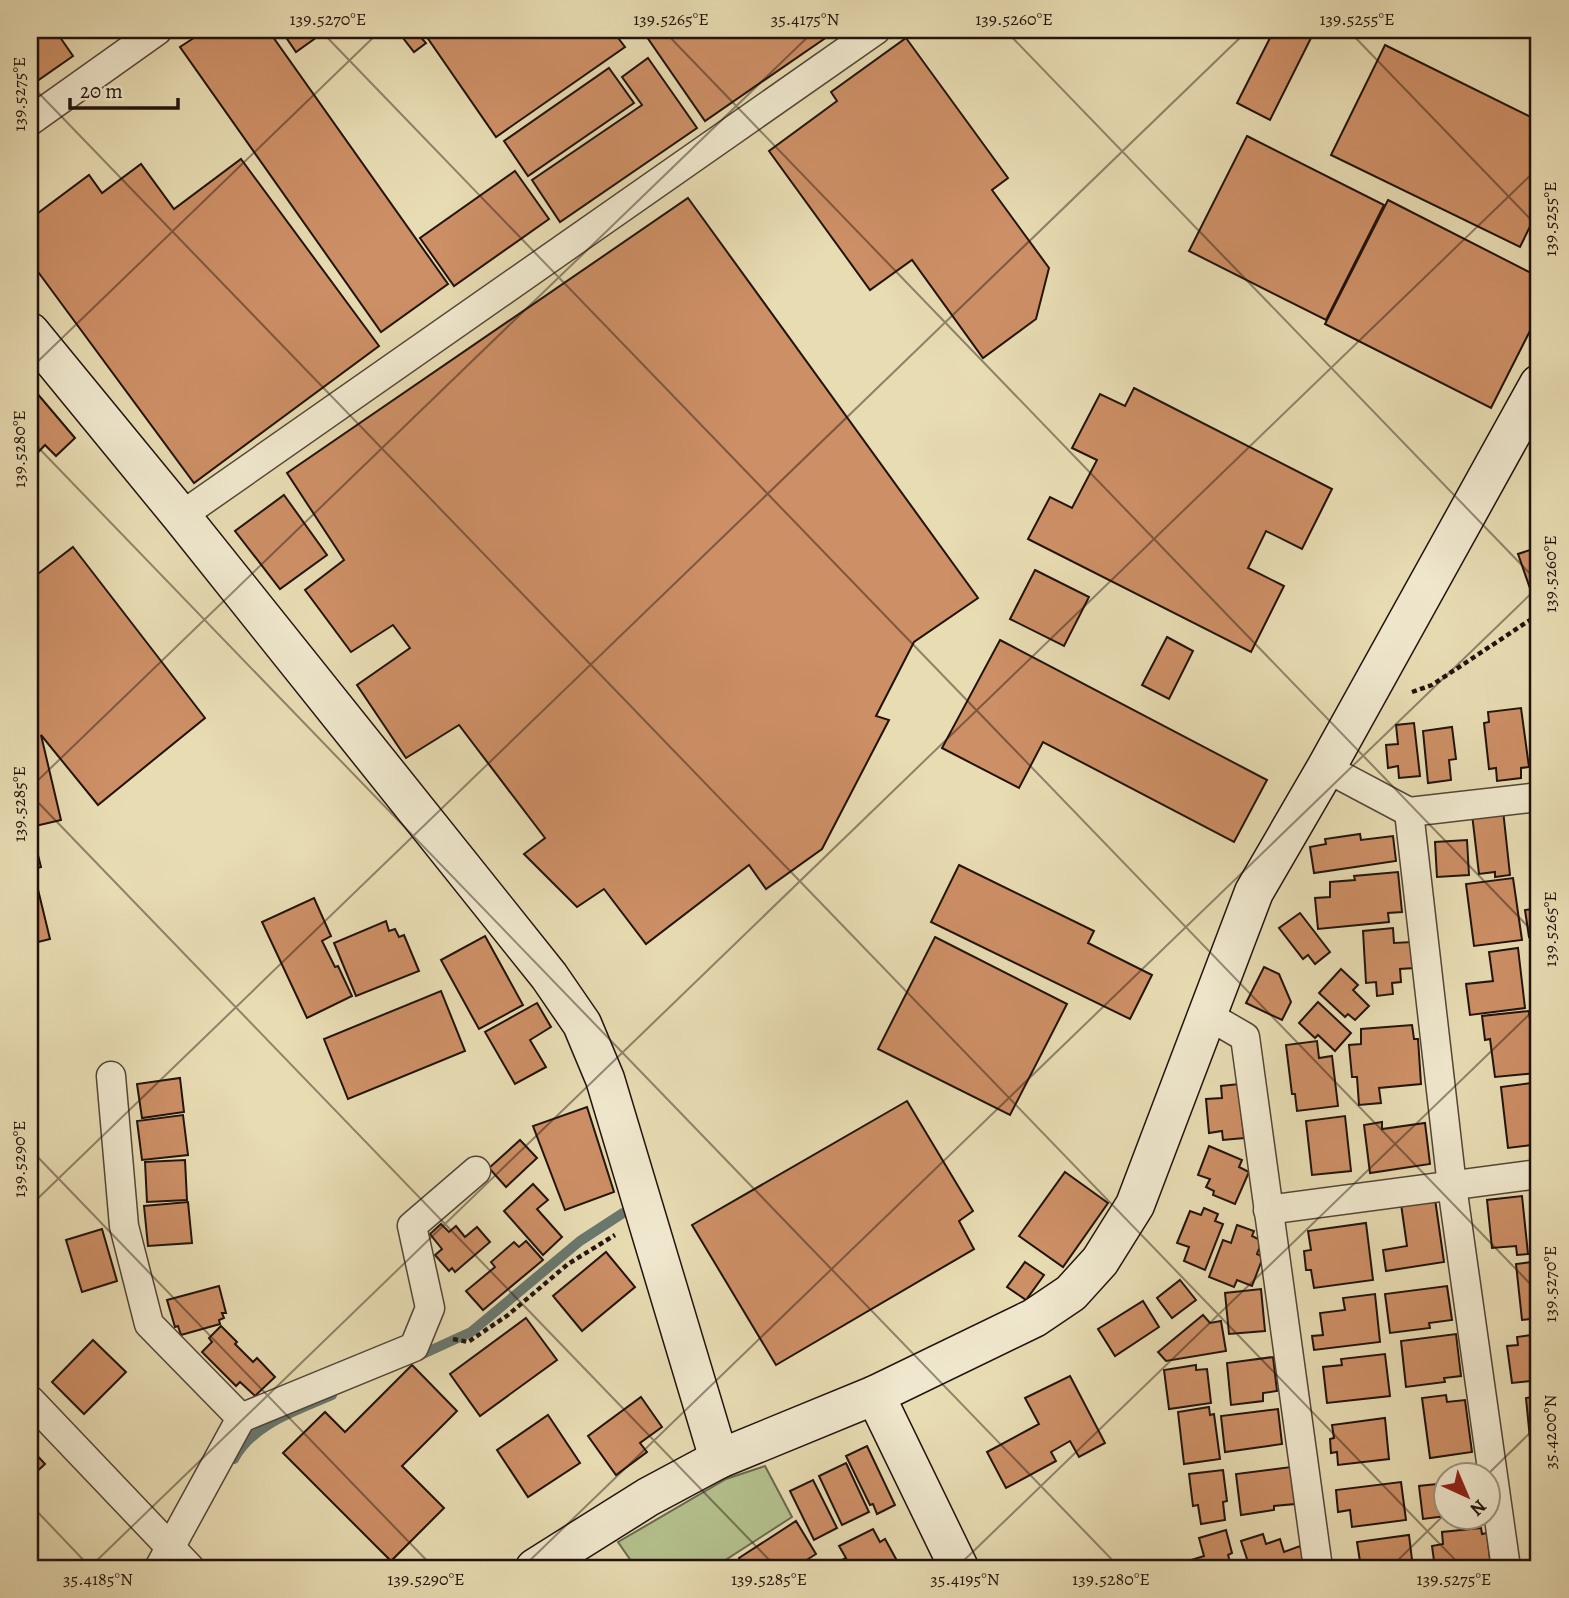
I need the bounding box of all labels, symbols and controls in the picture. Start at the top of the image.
text: 139.5270°E [290,7,366,31]
text: 139.5265°E [633,7,709,31]
text: 35.4175°N [771,7,839,31]
text: 139.5260°E [975,7,1053,31]
text: 139.5255°E [1319,7,1395,31]
text: 139.5275°E [7,57,31,132]
scale bar [70,66,178,110]
text: 20 m [80,77,123,105]
text: 139.5255°E [1538,181,1562,257]
text: 139.5280°E [7,410,31,488]
text: 139.5260°E [1538,535,1562,613]
text: 139.5285°E [7,766,31,842]
text: 139.5265°E [1538,891,1562,967]
text: 139.5290°E [7,1120,31,1198]
text: 139.5270°E [1538,1246,1562,1322]
text: 35.4200°N [1538,1394,1562,1470]
north arrow [1432,1462,1502,1532]
text: N [1464,1493,1492,1522]
text: 35.4185°N [63,1567,133,1591]
text: 139.5290°E [387,1567,465,1591]
text: 139.5285°E [731,1567,807,1591]
text: 35.4195°N [930,1567,1000,1591]
text: 139.5280°E [1072,1567,1150,1591]
text: 139.5275°E [1417,1567,1492,1591]

